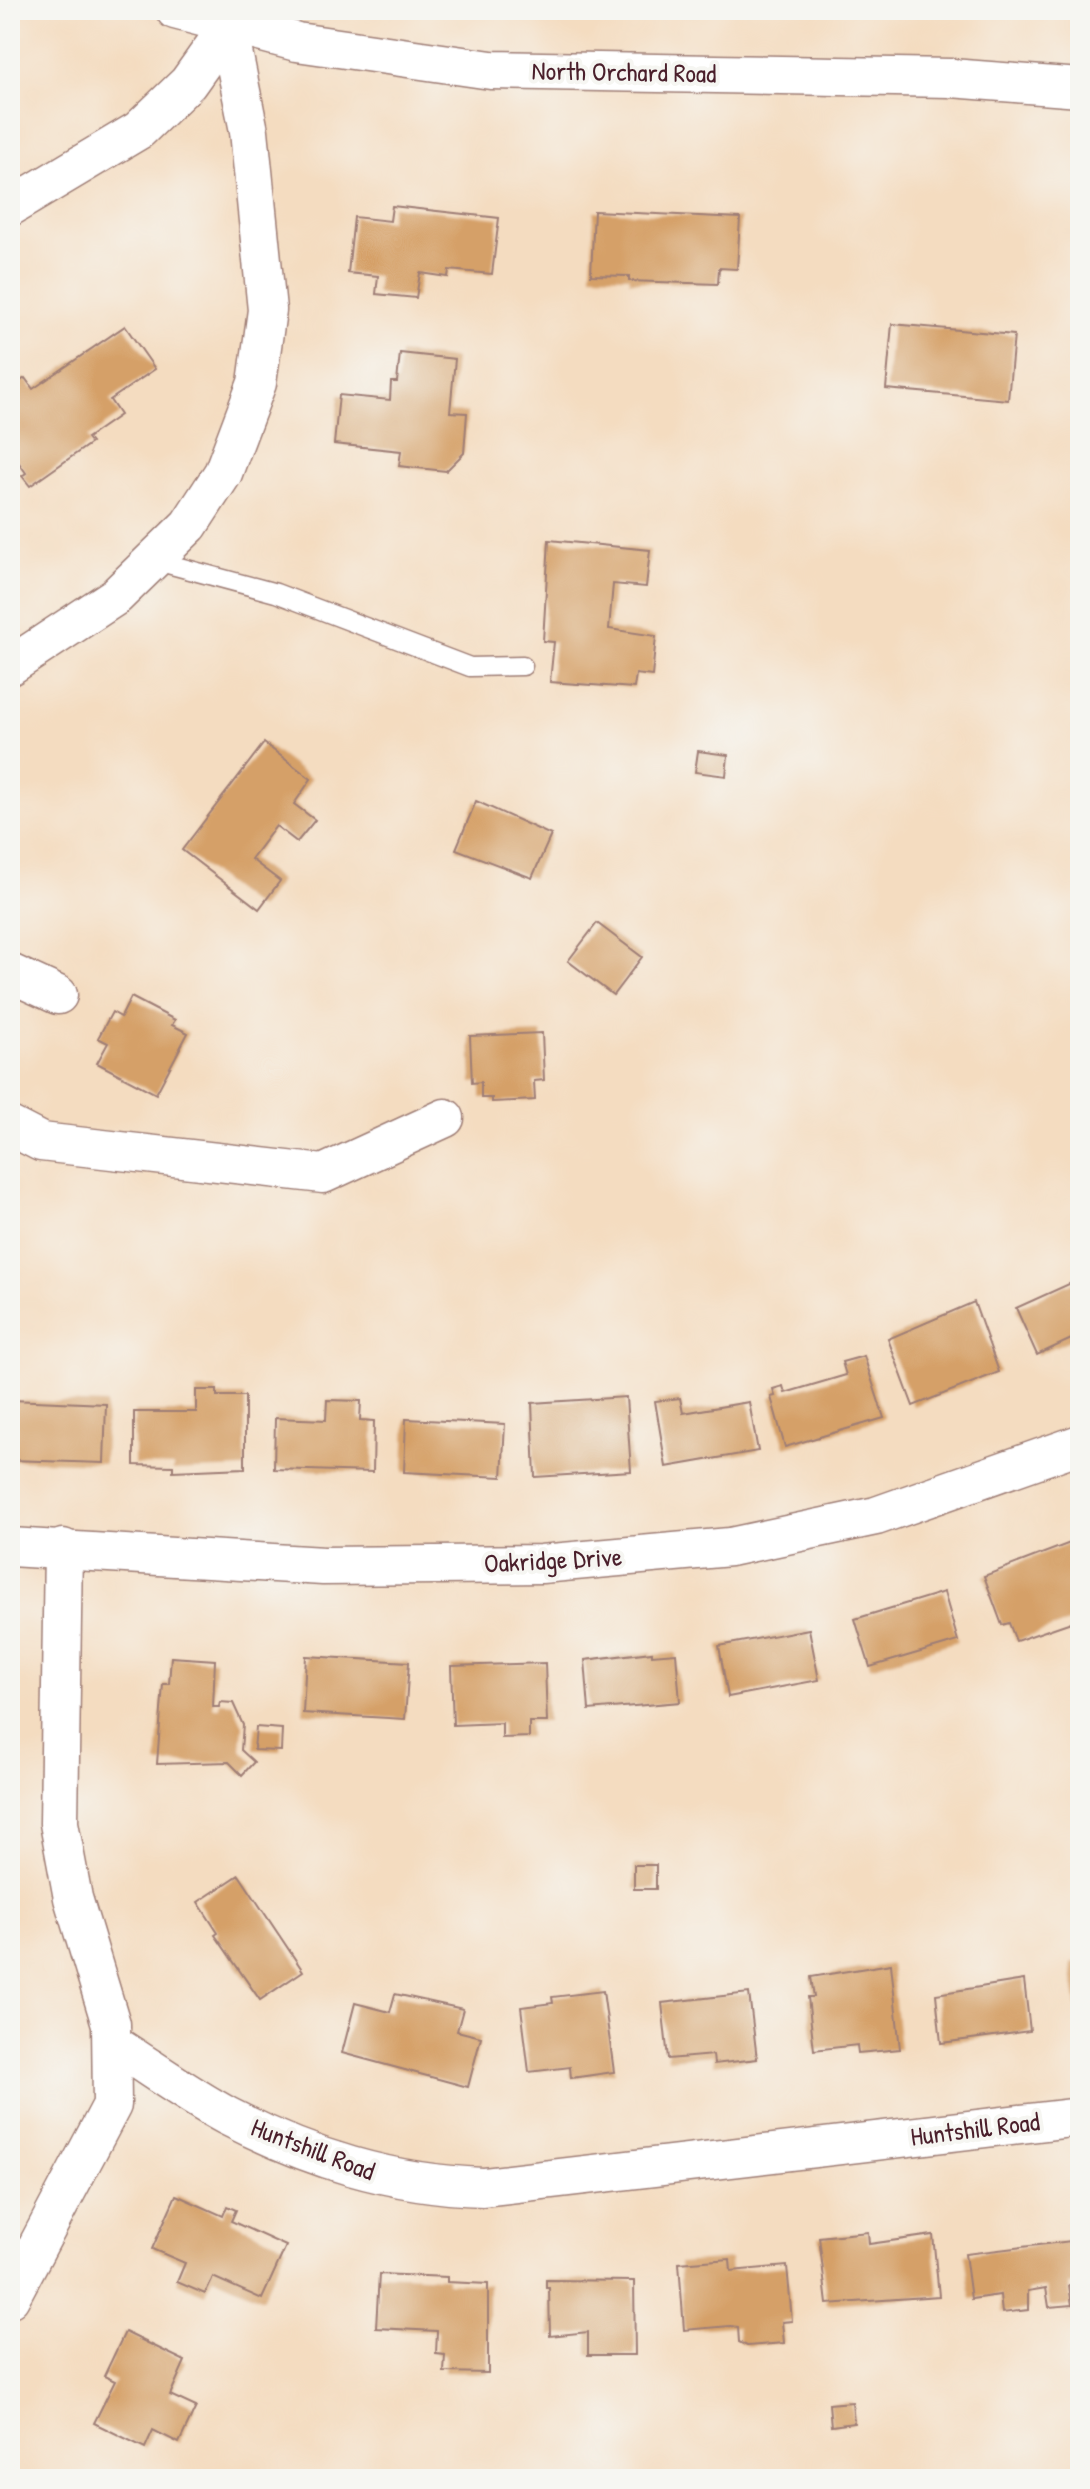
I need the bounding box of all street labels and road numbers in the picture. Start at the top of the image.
street label: North Orchard Road [531,52,717,91]
street label: Oakridge Drive [483,1538,623,1581]
street label: Huntshill Road [908,2103,1042,2154]
street label: Huntshill Road [246,2109,380,2188]

